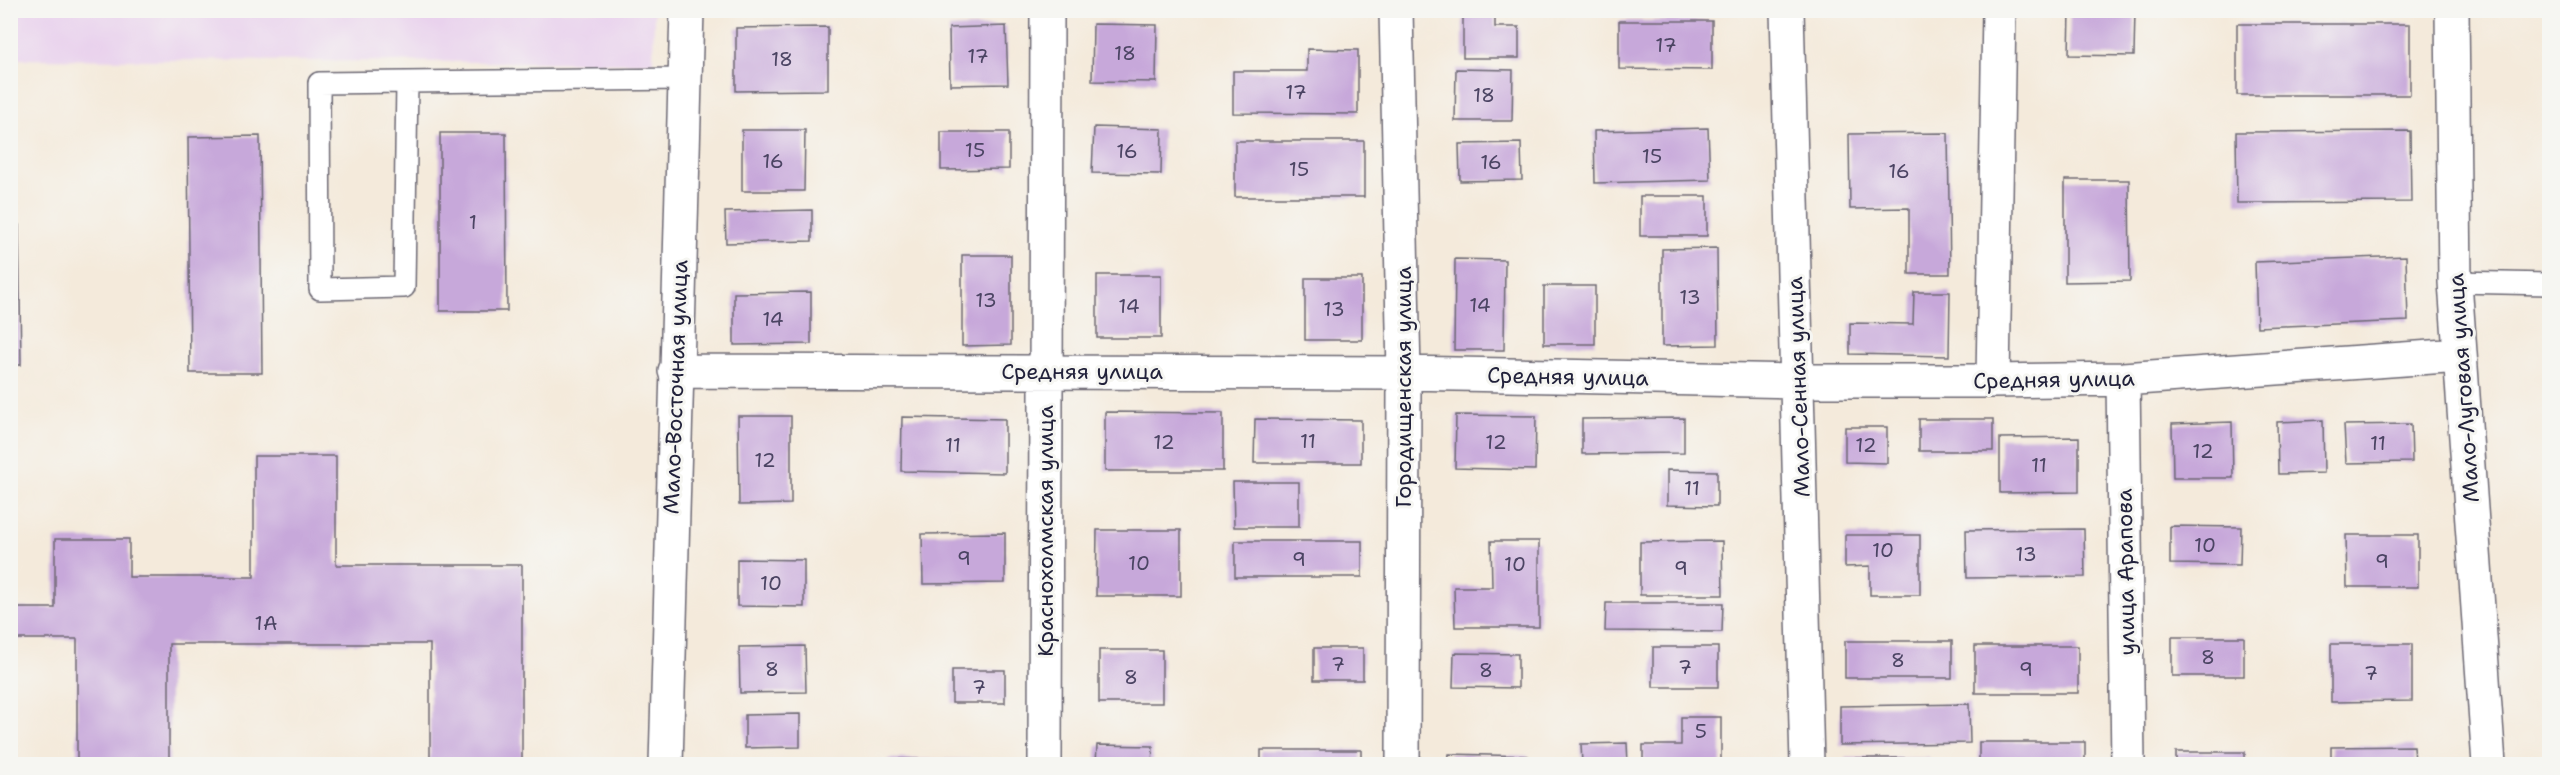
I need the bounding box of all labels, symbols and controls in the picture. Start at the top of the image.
house number: 17 [1655,32,1677,58]
house number: 18 [1114,40,1136,66]
house number: 17 [967,43,989,69]
house number: 18 [771,46,793,72]
house number: 17 [1285,79,1307,105]
house number: 18 [1473,82,1495,108]
house number: 15 [965,137,985,163]
house number: 16 [1116,138,1138,164]
house number: 15 [1642,143,1662,169]
house number: 16 [762,148,784,174]
house number: 16 [1480,149,1502,175]
house number: 15 [1289,156,1309,182]
house number: 16 [1888,158,1910,184]
house number: 1 [469,209,477,235]
street label: Мало-Восточная улица [657,259,694,515]
street label: Городищенская улица [1389,266,1418,508]
street label: Мало-Луговая улица [2441,272,2486,504]
street label: Мало-Сенная улица [1780,276,1817,498]
house number: 13 [1679,284,1701,310]
house number: 13 [975,287,997,313]
house number: 14 [1469,292,1491,318]
house number: 14 [1118,293,1140,319]
house number: 13 [1323,296,1345,322]
house number: 14 [762,306,784,332]
street label: Средняя улица [1001,357,1163,386]
street label: Средняя улица [1487,361,1649,392]
street label: Средняя улица [1973,364,2135,395]
street label: Краснохолмская улица [1031,405,1060,657]
house number: 11 [1300,428,1316,454]
house number: 12 [1153,429,1175,455]
house number: 12 [1485,429,1507,455]
house number: 11 [2370,430,2386,456]
house number: 11 [945,432,961,458]
house number: 12 [1855,432,1877,458]
house number: 12 [2192,438,2214,464]
house number: 12 [754,447,776,473]
house number: 11 [2031,452,2047,478]
house number: 11 [1684,475,1700,501]
street label: улица Арапова [2110,488,2141,656]
house number: 10 [2194,532,2216,558]
house number: 10 [1872,537,1894,563]
house number: 13 [2015,541,2037,567]
house number: 9 [957,545,971,571]
house number: 9 [1292,546,1306,572]
house number: 9 [2375,548,2389,574]
house number: 10 [1128,550,1150,576]
house number: 10 [1504,551,1526,577]
house number: 9 [1674,555,1688,581]
house number: 10 [760,570,782,596]
house number: 1А [255,610,277,636]
house number: 8 [2201,644,2215,670]
house number: 8 [1891,647,1905,673]
house number: 7 [1331,651,1345,677]
house number: 7 [1678,654,1692,680]
house number: 8 [765,656,779,682]
house number: 9 [2019,656,2033,682]
house number: 8 [1479,657,1493,683]
house number: 7 [2364,660,2378,686]
house number: 8 [1124,664,1138,690]
house number: 7 [972,674,986,700]
house number: 5 [1695,718,1707,744]

